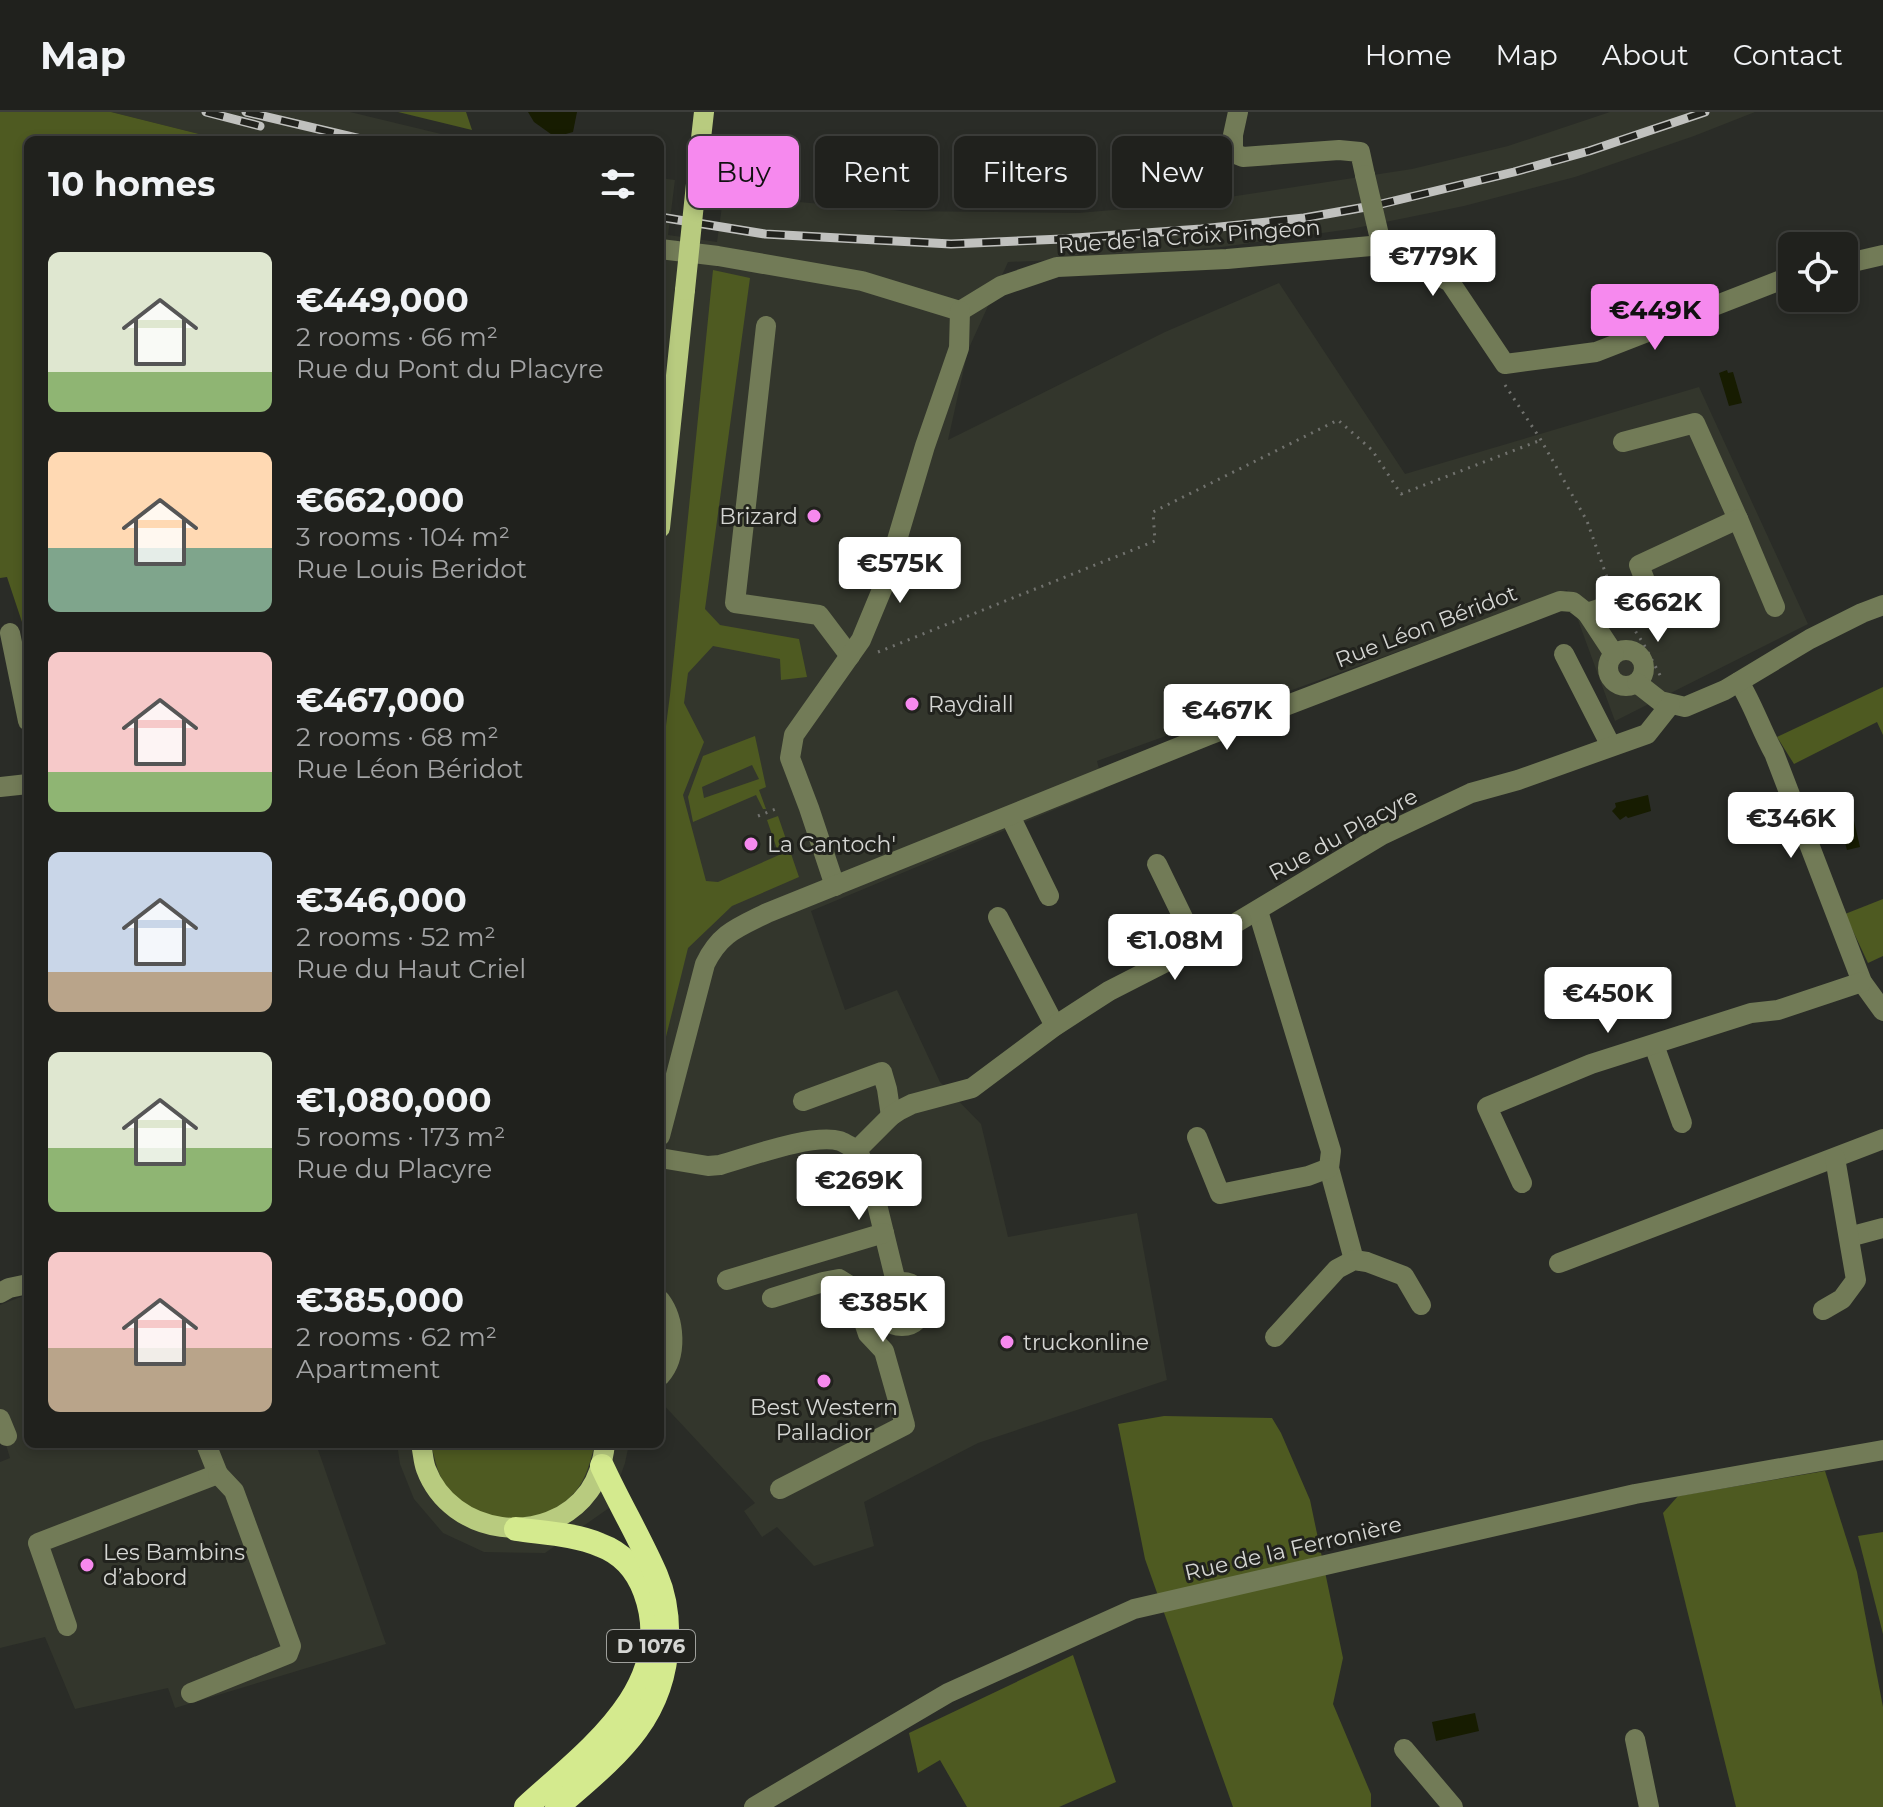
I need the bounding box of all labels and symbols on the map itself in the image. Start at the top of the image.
street label: Rue de la Croix Pingeon [1057,214,1321,259]
pin: €779K [1377,230,1489,298]
pin: €449K [1599,284,1711,352]
place label: Brizard [719,503,798,530]
marker: Brizard [805,507,823,525]
pin: €575K [844,537,956,605]
pin: €662K [1602,576,1714,644]
street label: Rue Léon Béridot [1332,579,1521,674]
pin: €467K [1171,684,1283,752]
place label: Raydiall [928,691,1014,718]
marker: Raydiall [903,695,921,713]
street label: Rue du Placyre [1264,782,1422,886]
pin: €346K [1735,792,1847,860]
place label: La Cantoch' [767,831,896,858]
marker: La Cantoch' [742,835,760,853]
pin: €1.08M [1110,914,1240,982]
pin: €450K [1552,967,1664,1035]
pin: €269K [803,1154,915,1222]
pin: €385K [827,1276,939,1344]
place label: truckonline [1023,1329,1149,1356]
marker: truckonline [998,1333,1016,1351]
marker: Best Western Palladior [815,1372,833,1390]
place label: Best Western Palladior [750,1394,898,1446]
street label: Rue de la Ferronière [1182,1510,1404,1587]
place label: Les Bambins d’abord [103,1539,245,1591]
marker: Les Bambins d’abord [78,1556,96,1574]
road number: D 1076 [607,1630,695,1662]

